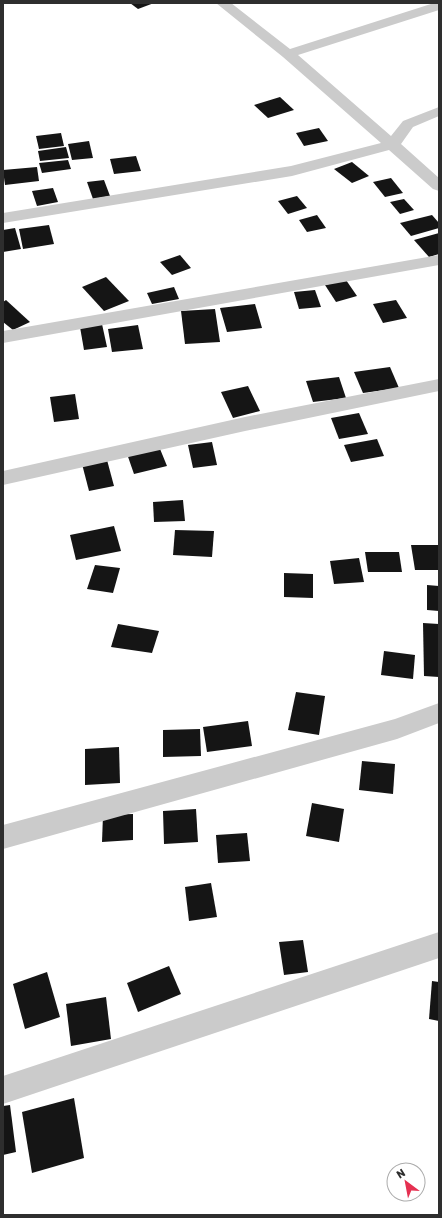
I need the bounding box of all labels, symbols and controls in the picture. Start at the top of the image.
north arrow [386,1162,426,1202]
text: N [394,1166,408,1182]

